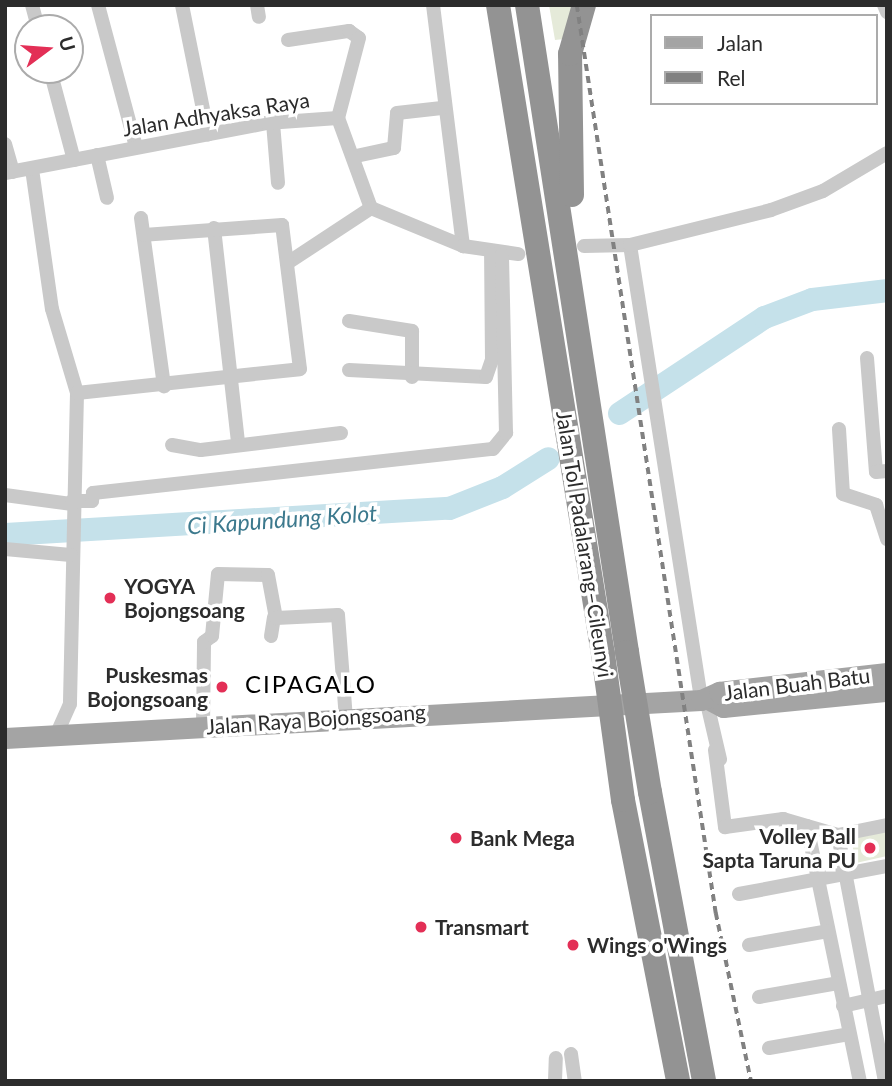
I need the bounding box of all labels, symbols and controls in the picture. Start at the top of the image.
north arrow [14,14,84,84]
legend [650,14,878,105]
text: Jalan [717,30,763,55]
text: U [55,34,81,54]
text: Rel [717,65,746,90]
street label: Jalan Adhyaksa Raya [120,87,312,141]
street label: Jalan Tol Padalarang–Cileunyi [551,408,619,680]
water label: Ci Kapundung Kolot [186,499,378,539]
place label: YOGYA Bojongsoang [124,573,245,623]
marker: YOGYA Bojongsoang [102,590,118,606]
place label: Puskesmas Bojongsoang [87,662,208,712]
street label: Jalan Buah Batu [723,663,871,705]
district label: CIPAGALO [246,670,376,698]
marker: Puskesmas Bojongsoang [214,679,230,695]
street label: Jalan Raya Bojongsoang [205,699,427,739]
place label: Volley Ball Sapta Taruna PU [702,823,856,873]
place label: Bank Mega [470,825,575,851]
marker: Bank Mega [448,830,464,846]
marker: Volley Ball Sapta Taruna PU [862,840,878,856]
place label: Transmart [435,914,529,940]
marker: Transmart [413,919,429,935]
place label: Wings o'Wings [587,932,727,958]
marker: Wings o'Wings [565,937,581,953]

